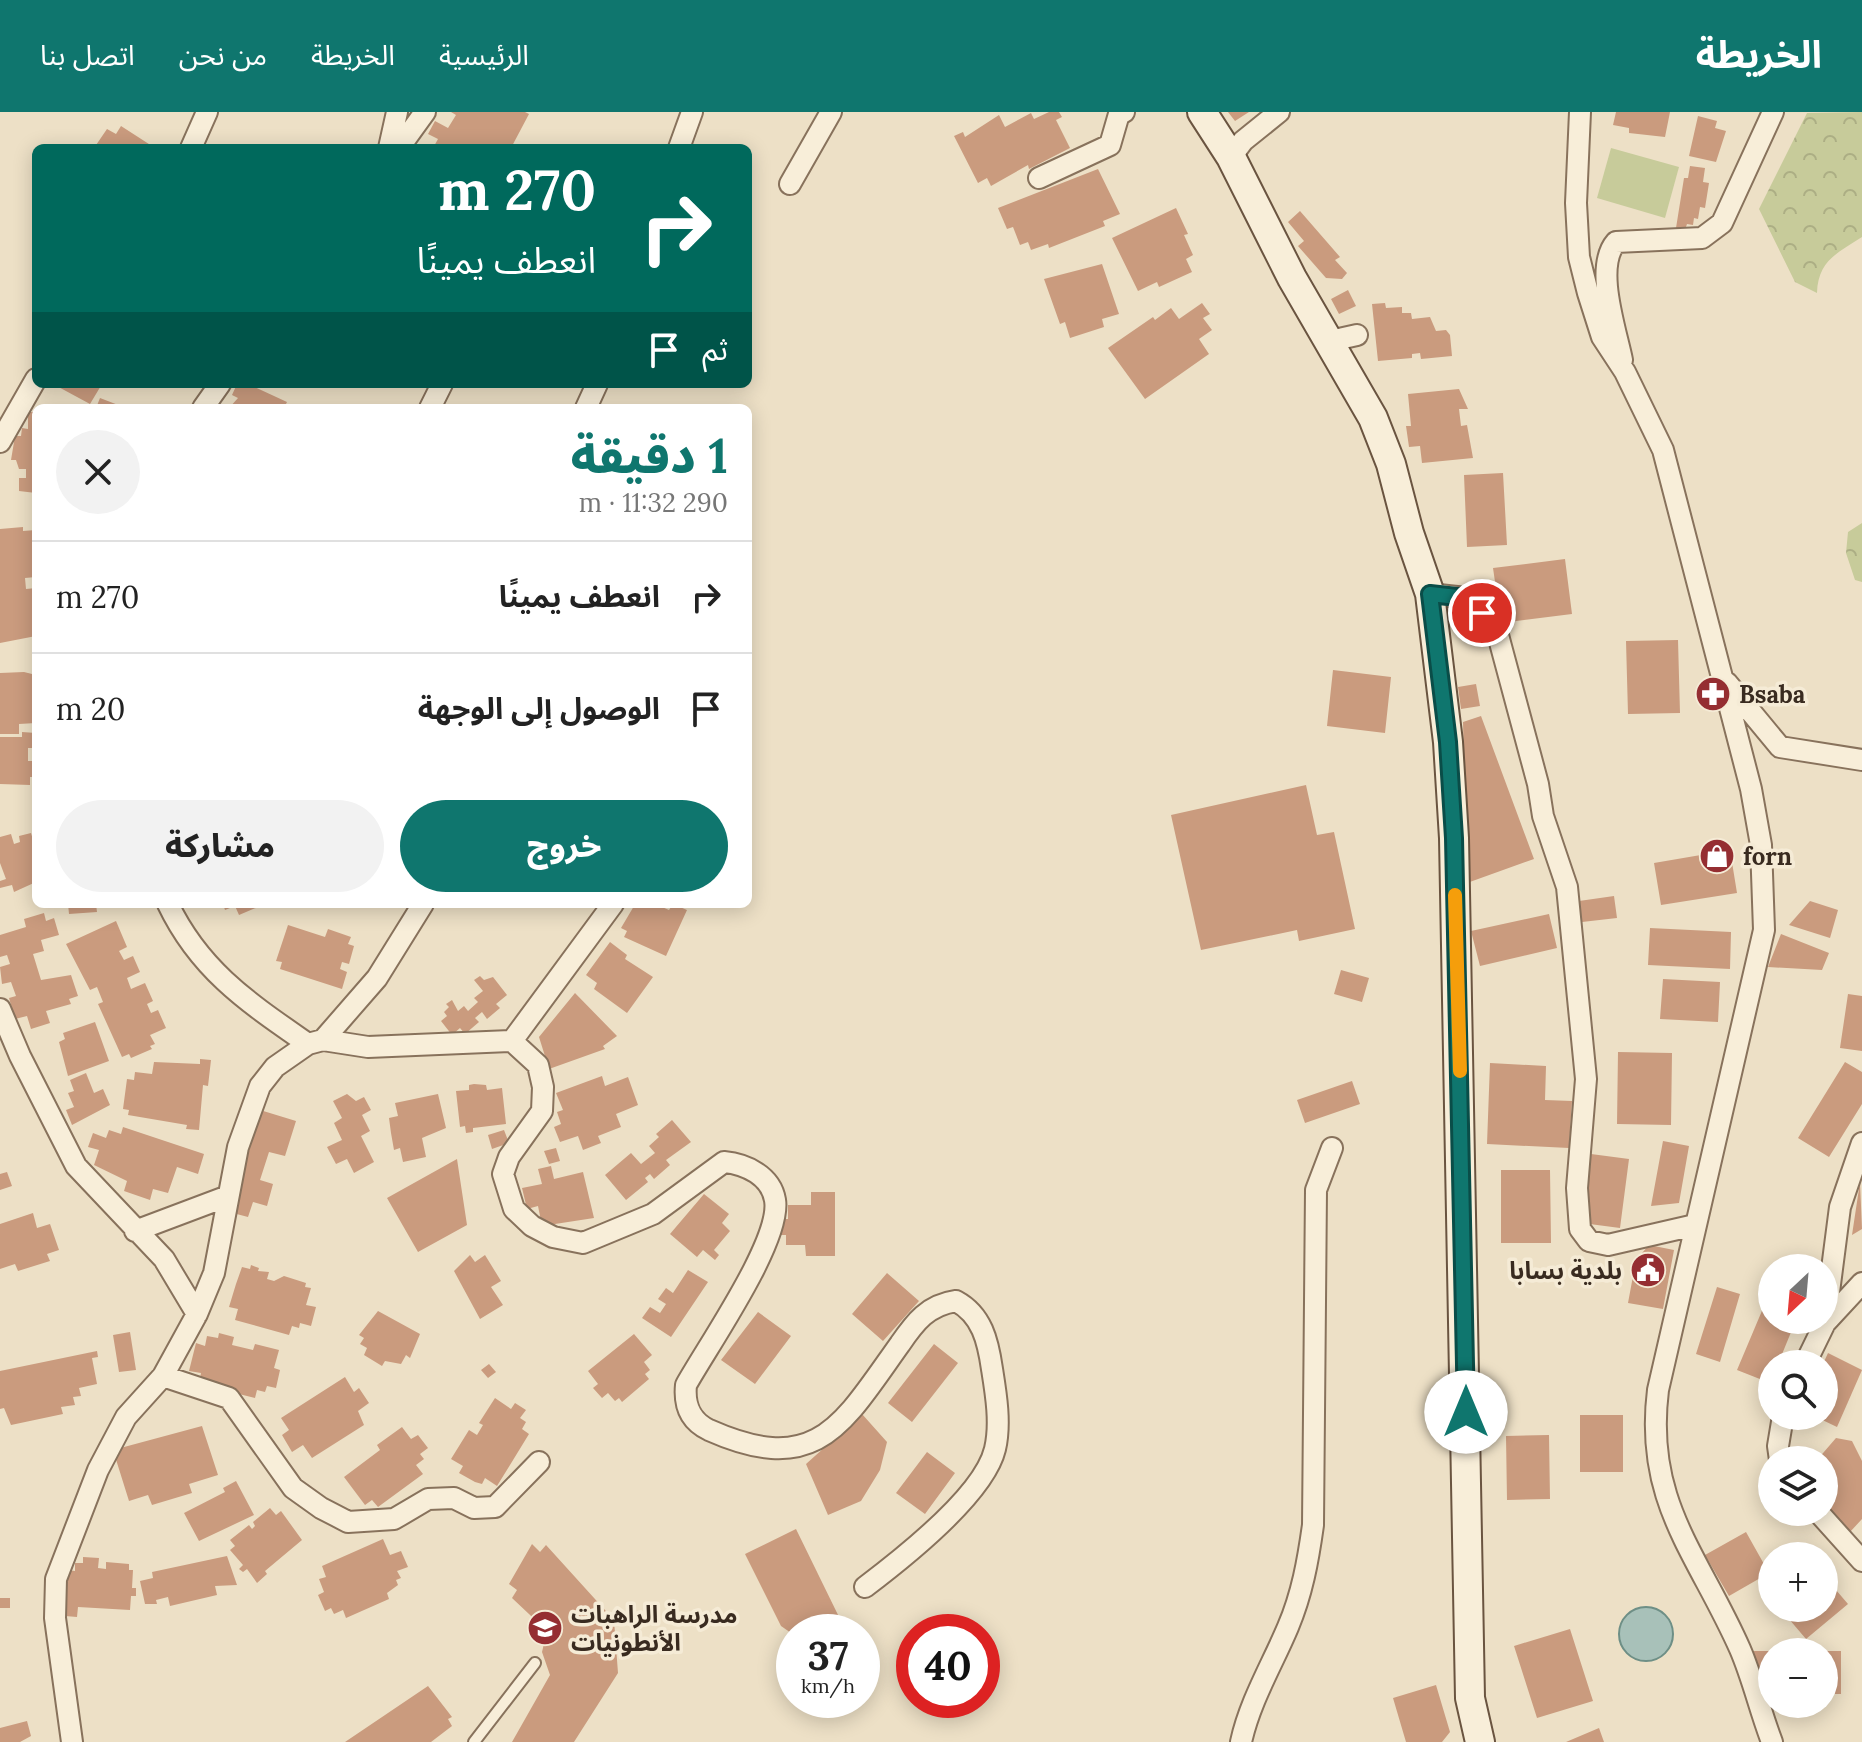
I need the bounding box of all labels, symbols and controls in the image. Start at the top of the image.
text: الخريطة [1696,30,1822,78]
text: اتصل بنا [40,37,135,73]
text: من نحن [179,37,267,73]
text: الخريطة [311,37,395,73]
text: الرئيسية [439,37,529,73]
text: 270 m [438,154,596,225]
icon: right [624,176,728,280]
text: انعطف يمينًا [417,237,596,283]
icon: arrive [642,328,686,372]
text: ثم [702,330,728,368]
text: 1 دقيقة [571,425,728,486]
button: close [56,430,140,514]
text: 290 m · 11:32 [579,486,728,519]
icon: right [684,575,728,619]
text: انعطف يمينًا [499,577,660,615]
text: 270 m [56,578,139,616]
pin [1448,579,1516,647]
icon: arrive [1460,591,1504,635]
pharmacy icon: Bsaba [1694,675,1732,713]
place label: Bsaba [1739,679,1806,710]
icon: arrive [684,687,728,731]
text: الوصول إلى الوجهة [418,689,660,727]
text: 20 m [56,690,125,728]
button: مشاركة [56,800,384,892]
button: خروج [400,800,728,892]
shop icon: forn [1698,837,1736,875]
place label: forn [1743,841,1792,872]
public building icon: بلدية بسابا [1629,1251,1667,1289]
north arrow [1758,1254,1838,1334]
map controls [1758,1254,1838,1718]
place label: بلدية بسابا [1509,1255,1622,1286]
button: search [1758,1350,1838,1430]
position arrow [1424,1370,1508,1454]
button: layers [1758,1446,1838,1526]
button: + [1758,1542,1838,1622]
place label: مدرسة الراهبات الأنطونيات [571,1599,737,1658]
school or university icon: مدرسة الراهبات الأنطونيات [526,1609,564,1647]
speed limit sign: 40 [896,1614,1000,1718]
text: 37 [807,1630,849,1681]
button: − [1758,1638,1838,1718]
text: km/h [801,1673,855,1698]

